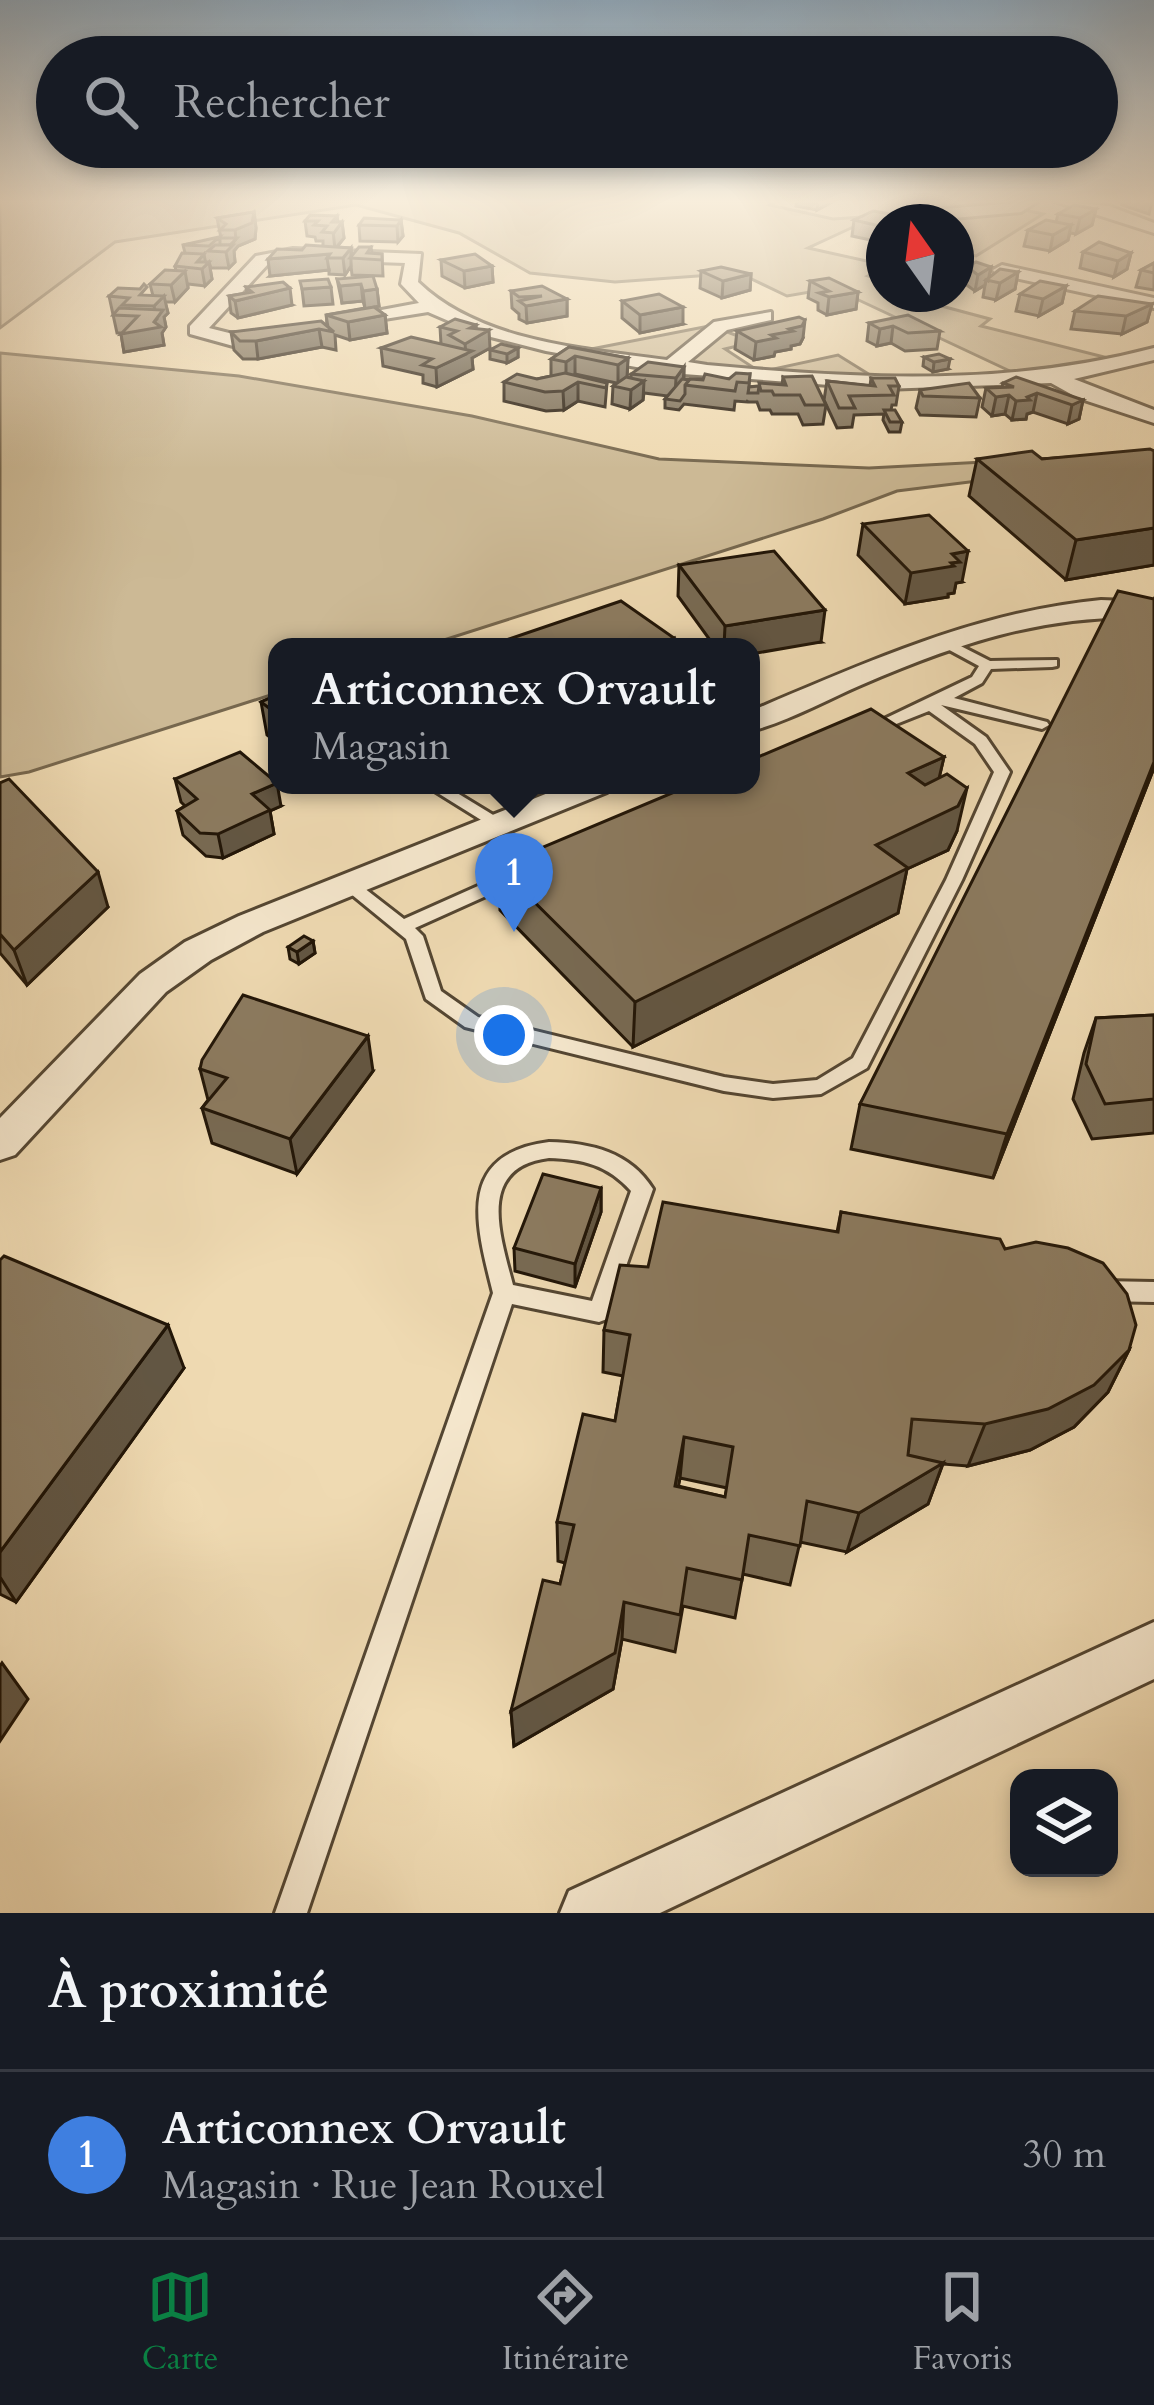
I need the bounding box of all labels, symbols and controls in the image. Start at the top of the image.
search box [36,36,1118,168]
icon: search [78,69,144,135]
text: Rechercher [174,72,390,133]
north arrow [866,204,974,312]
popup [268,638,760,794]
text: Articonnex Orvault [312,659,716,720]
text: Magasin [312,720,451,773]
pin: 1 [475,833,553,932]
your location [474,1005,534,1065]
map controls [1010,1769,1118,1877]
button: layers [1010,1769,1118,1877]
text: À proximité [48,1956,329,2026]
text: Articonnex Orvault [162,2098,566,2159]
text: 1 [77,2128,97,2181]
text: 30 m [1023,2128,1106,2181]
text: Magasin · Rue Jean Rouxel [162,2159,605,2212]
tab: Carte [142,2264,219,2381]
tab: Itinéraire [502,2264,629,2381]
tab: Favoris [912,2264,1012,2381]

